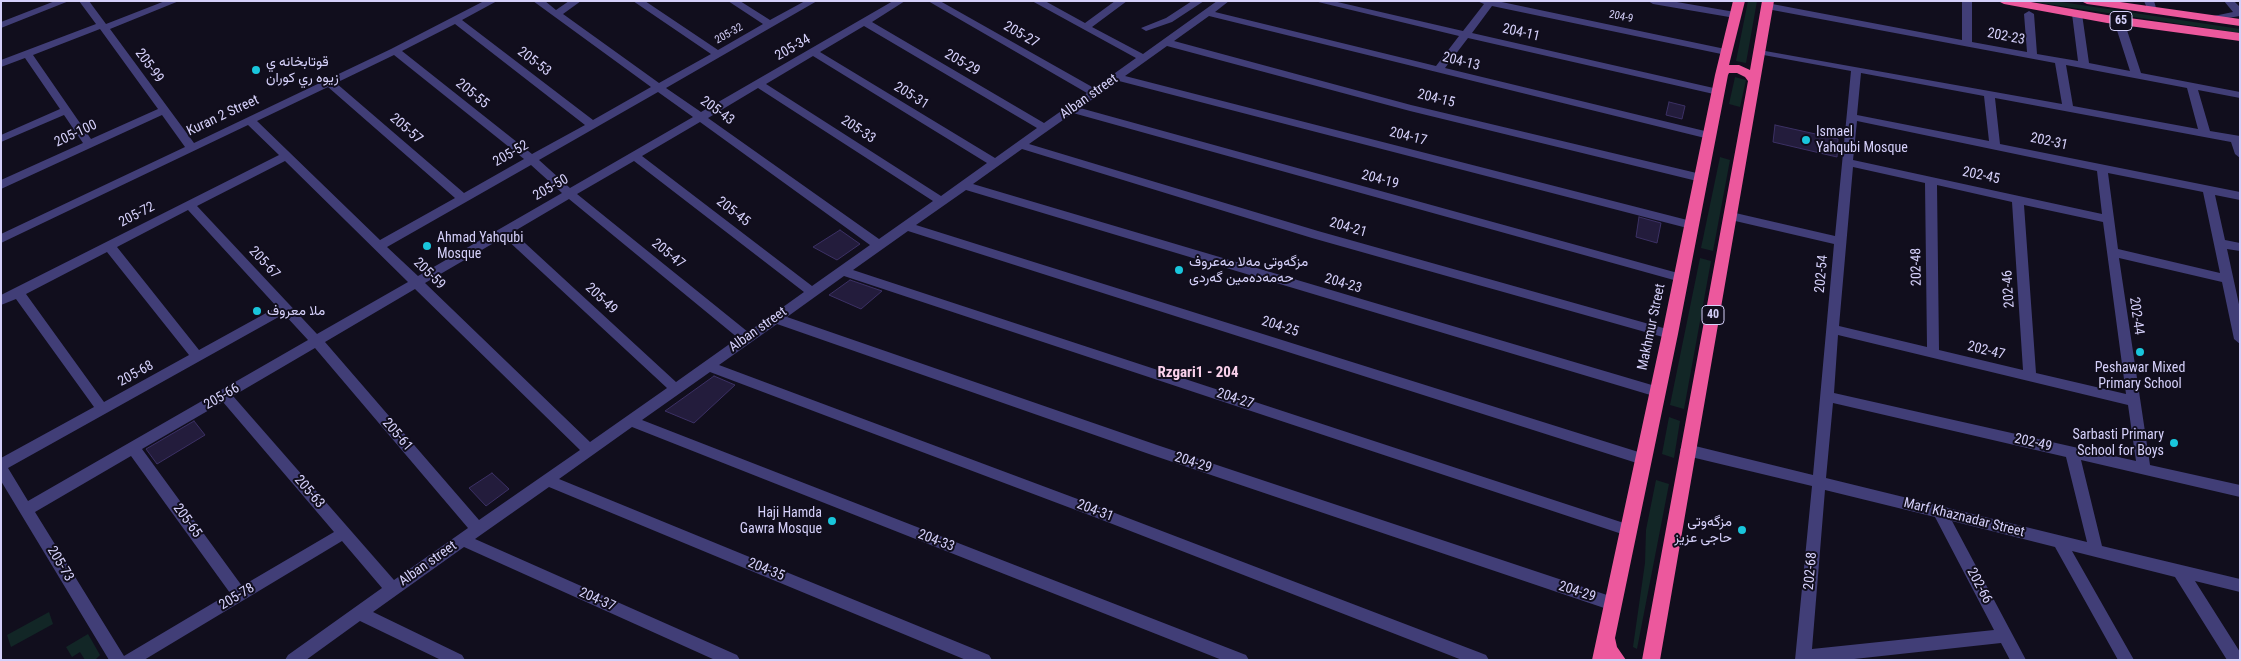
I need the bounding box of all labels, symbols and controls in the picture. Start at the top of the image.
street label: 204-9 [1608,8,1634,26]
road number: 65 [2110,12,2132,30]
street label: 205-27 [1000,18,1042,52]
street label: 205-32 [713,21,745,47]
street label: 204-11 [1501,21,1541,45]
street label: 202-23 [1986,25,2026,49]
street label: 205-34 [772,31,814,65]
street label: 205-53 [514,44,554,80]
street label: 205-99 [131,46,167,86]
street label: 205-29 [941,46,983,80]
street label: 204-13 [1441,49,1481,75]
place label: قوتابخانه ي زيوه ري كوران [266,54,339,86]
marker: قوتابخانه ي زيوه ري كوران [250,64,262,76]
street label: Alban street [1057,71,1121,123]
street label: 205-55 [452,76,492,112]
street label: 205-31 [890,79,932,113]
street label: 204-15 [1416,86,1456,112]
street label: Kuran 2 Street [184,92,262,140]
street label: 205-43 [697,93,737,129]
street label: 205-57 [386,110,426,148]
street label: 205-33 [837,113,879,147]
street label: 205-100 [52,117,100,151]
street label: 204-17 [1388,124,1428,150]
place label: Ismael Yahqubi Mosque [1816,124,1908,156]
street label: 202-31 [2029,130,2069,154]
marker: Ismael Yahqubi Mosque [1800,134,1812,146]
street label: 205-52 [490,137,532,171]
street label: 202-45 [1961,164,2001,188]
street label: 204-19 [1359,167,1401,193]
street label: 205-50 [530,171,572,205]
street label: 205-45 [713,194,753,230]
street label: 205-72 [116,199,158,231]
street label: 204-21 [1327,215,1369,241]
place label: Ahmad Yahqubi Mosque [437,230,523,262]
street label: 205-47 [648,236,688,272]
marker: Ahmad Yahqubi Mosque [421,240,433,252]
street label: 205-67 [245,243,283,283]
street label: 202-48 [1908,248,1926,286]
place label: مزگەوتی مەلا مەعروف حەمەدەمین گەردی [1189,254,1308,286]
street label: 202-54 [1812,254,1832,294]
street label: 205-59 [409,255,449,293]
marker: مزگەوتی مەلا مەعروف حەمەدەمین گەردی [1173,264,1185,276]
street label: 202-46 [1999,269,2019,309]
street label: 204-23 [1322,271,1364,297]
street label: 205-49 [581,280,621,318]
street label: Makhmur Street [1635,282,1669,372]
street label: 202-44 [2125,296,2147,336]
place label: ملا معروف [267,303,325,319]
street label: Alban street [726,304,790,356]
marker: ملا معروف [251,305,263,317]
road number: 40 [1702,306,1724,324]
street label: 204-25 [1259,313,1301,341]
street label: 202-47 [1966,338,2006,364]
marker: Peshawar Mixed Primary School [2134,346,2146,358]
street label: 205-68 [115,357,157,391]
place label: Peshawar Mixed Primary School [2095,360,2185,392]
district label: Rzgari1 - 204 [1158,364,1238,382]
street label: 205-66 [201,380,243,414]
street label: 204-27 [1214,385,1256,413]
street label: 205-61 [378,415,416,455]
place label: Sarbasti Primary School for Boys [2073,427,2164,460]
street label: 202-49 [2013,431,2053,455]
marker: Sarbasti Primary School for Boys [2168,437,2180,449]
street label: 204-29 [1172,449,1214,477]
street label: 205-63 [290,472,328,512]
street label: Marf Khaznadar Street [1902,495,2026,541]
street label: 204-31 [1074,496,1116,526]
street label: 205-65 [169,501,205,541]
place label: Haji Hamda Gawra Mosque [740,505,822,538]
place label: مزگەوتی حاجی عزیز [1674,514,1732,546]
marker: Haji Hamda Gawra Mosque [826,515,838,527]
marker: مزگەوتی حاجی عزیز [1736,524,1748,536]
street label: 204-33 [915,526,957,556]
street label: Alban street [396,538,460,590]
street label: 205-73 [43,543,77,585]
street label: 202-68 [1801,551,1821,591]
street label: 204-35 [745,555,787,585]
street label: 202-66 [1963,565,1995,607]
street label: 204-29 [1556,578,1598,606]
street label: 205-78 [216,580,258,614]
street label: 204-37 [576,585,618,615]

